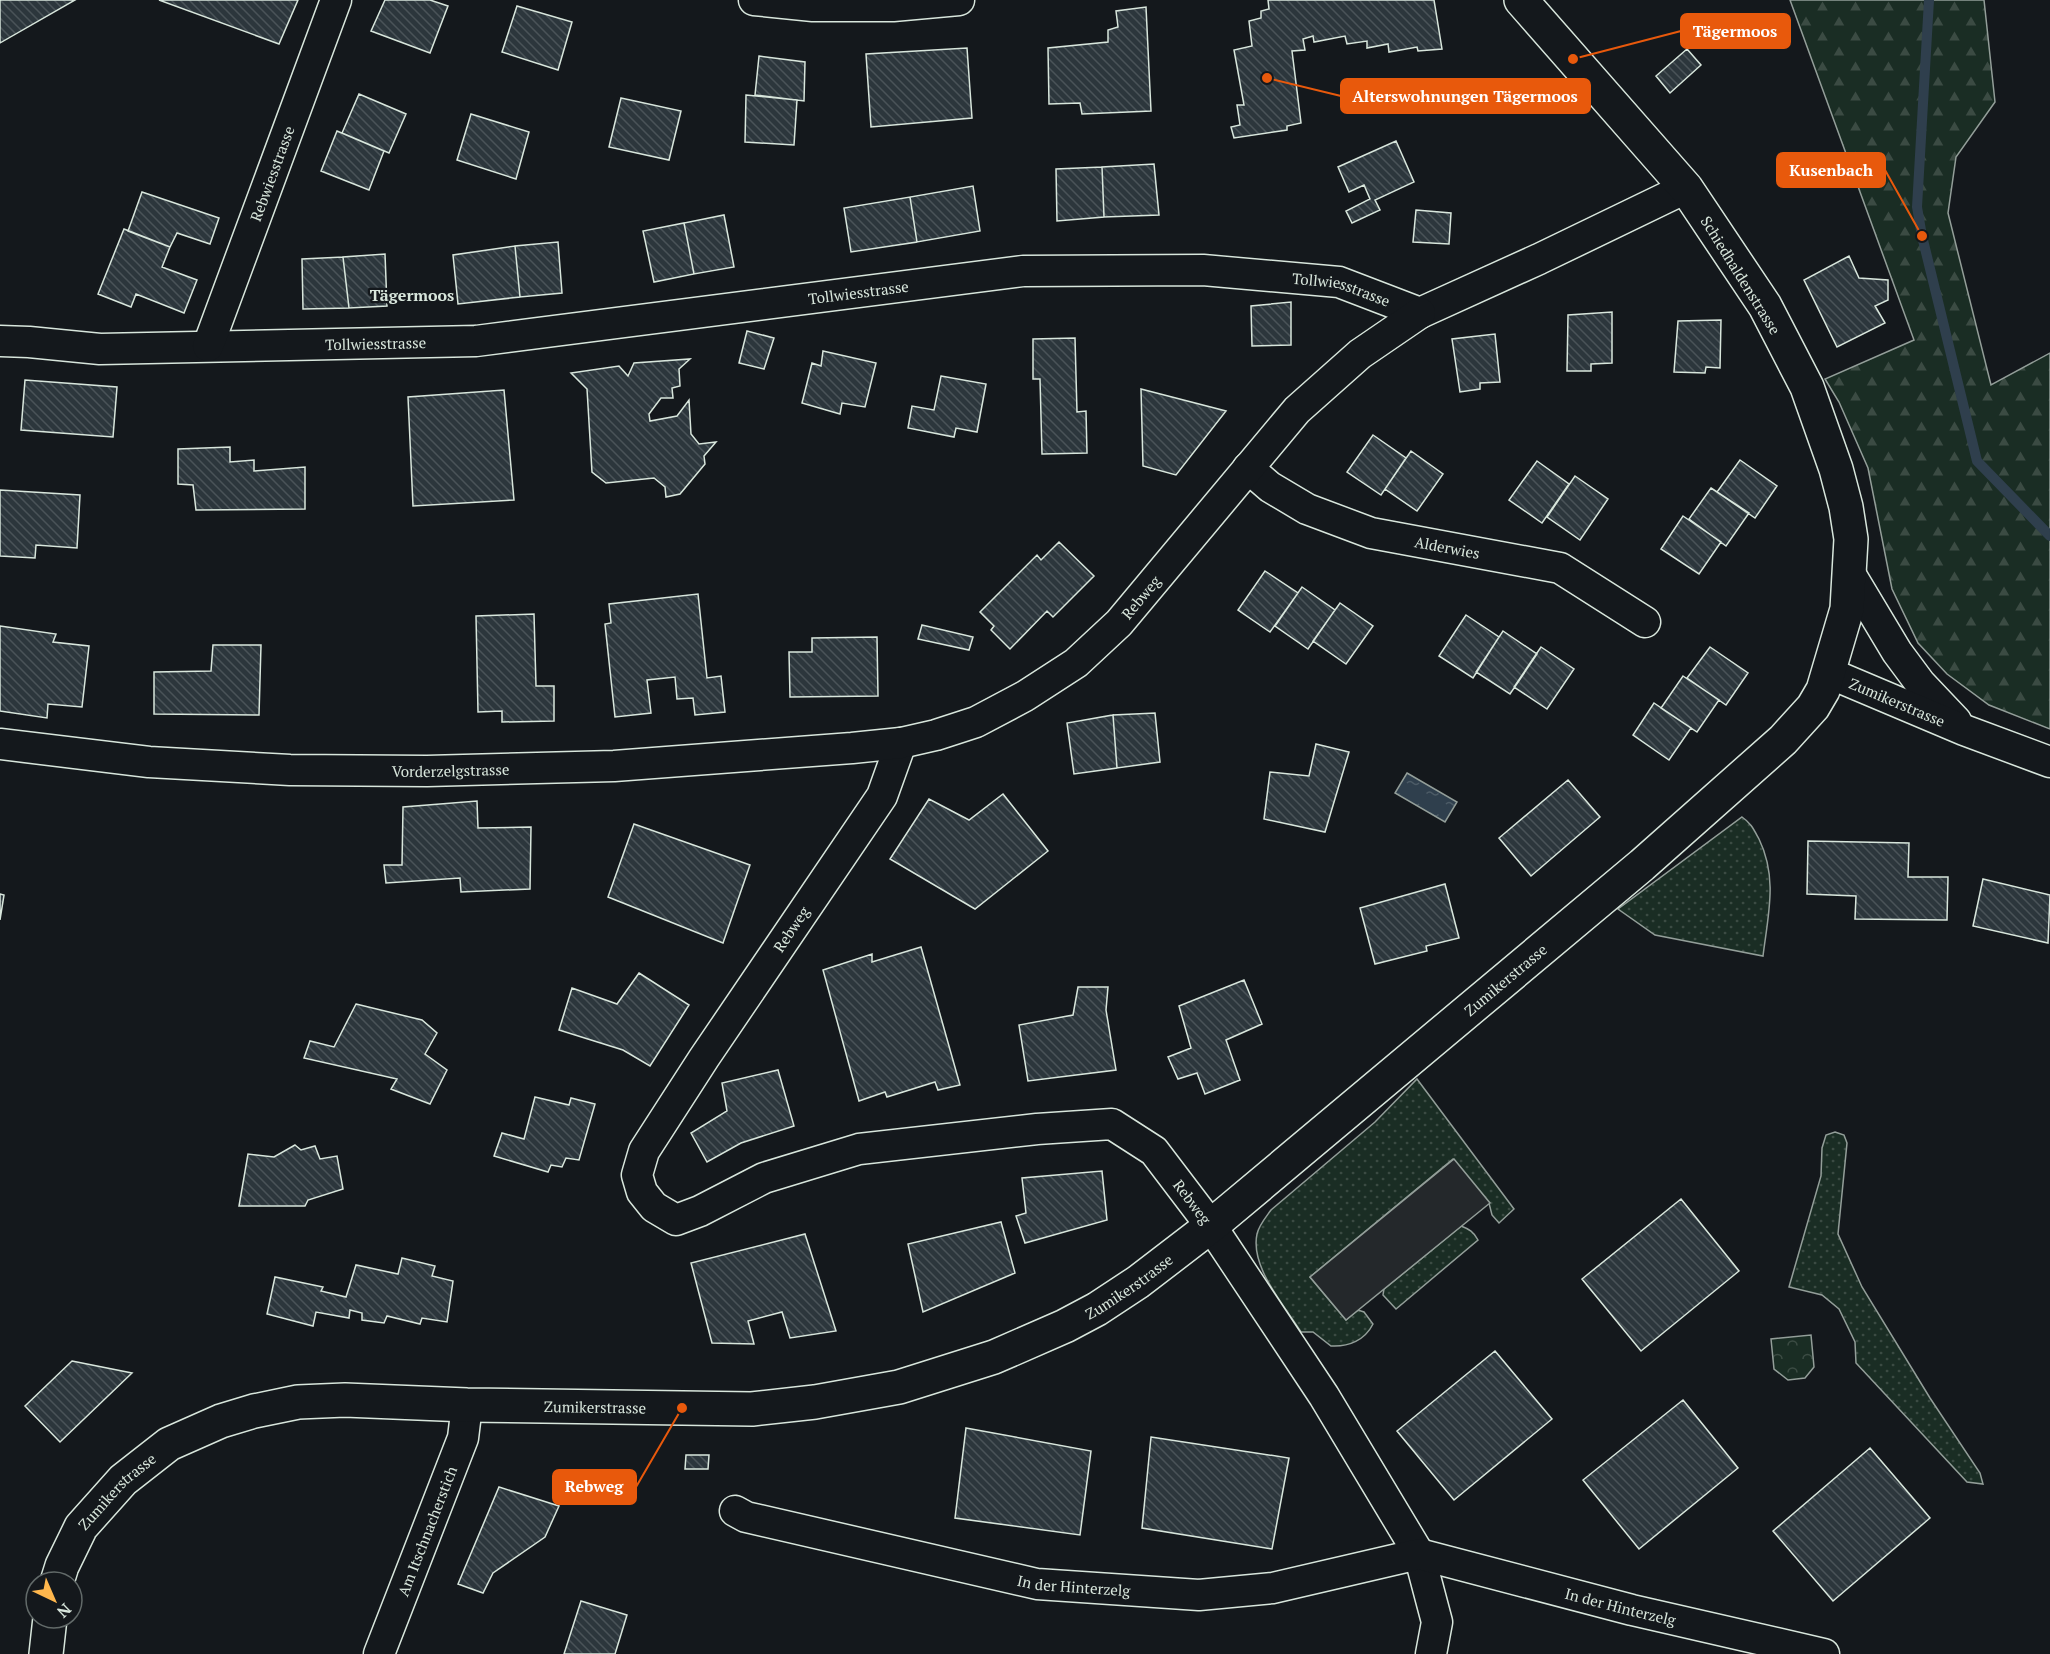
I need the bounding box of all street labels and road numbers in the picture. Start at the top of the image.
street label: Rebwiesstrasse [245,123,299,224]
street label: Schiedhaldenstrasse [1697,212,1785,338]
street label: Tollwiesstrasse [1291,268,1393,311]
street label: Tollwiesstrasse [807,276,910,308]
street label: Tollwiesstrasse [325,332,426,354]
street label: Alderwies [1413,531,1482,563]
street label: Rebweg [1117,570,1165,623]
street label: Zumikerstrasse [1846,673,1948,731]
street label: Vorderzelgstrasse [392,759,510,781]
street label: Rebweg [768,901,814,956]
street label: Zumikerstrasse [1460,939,1551,1020]
street label: Rebweg [1169,1175,1217,1229]
street label: Zumikerstrasse [1082,1249,1177,1324]
street label: Zumikerstrasse [544,1396,646,1418]
street label: Zumikerstrasse [73,1448,160,1534]
street label: Am Itschnacherstich [393,1463,461,1599]
street label: In der Hinterzelg [1015,1570,1132,1600]
street label: In der Hinterzelg [1563,1583,1679,1630]

